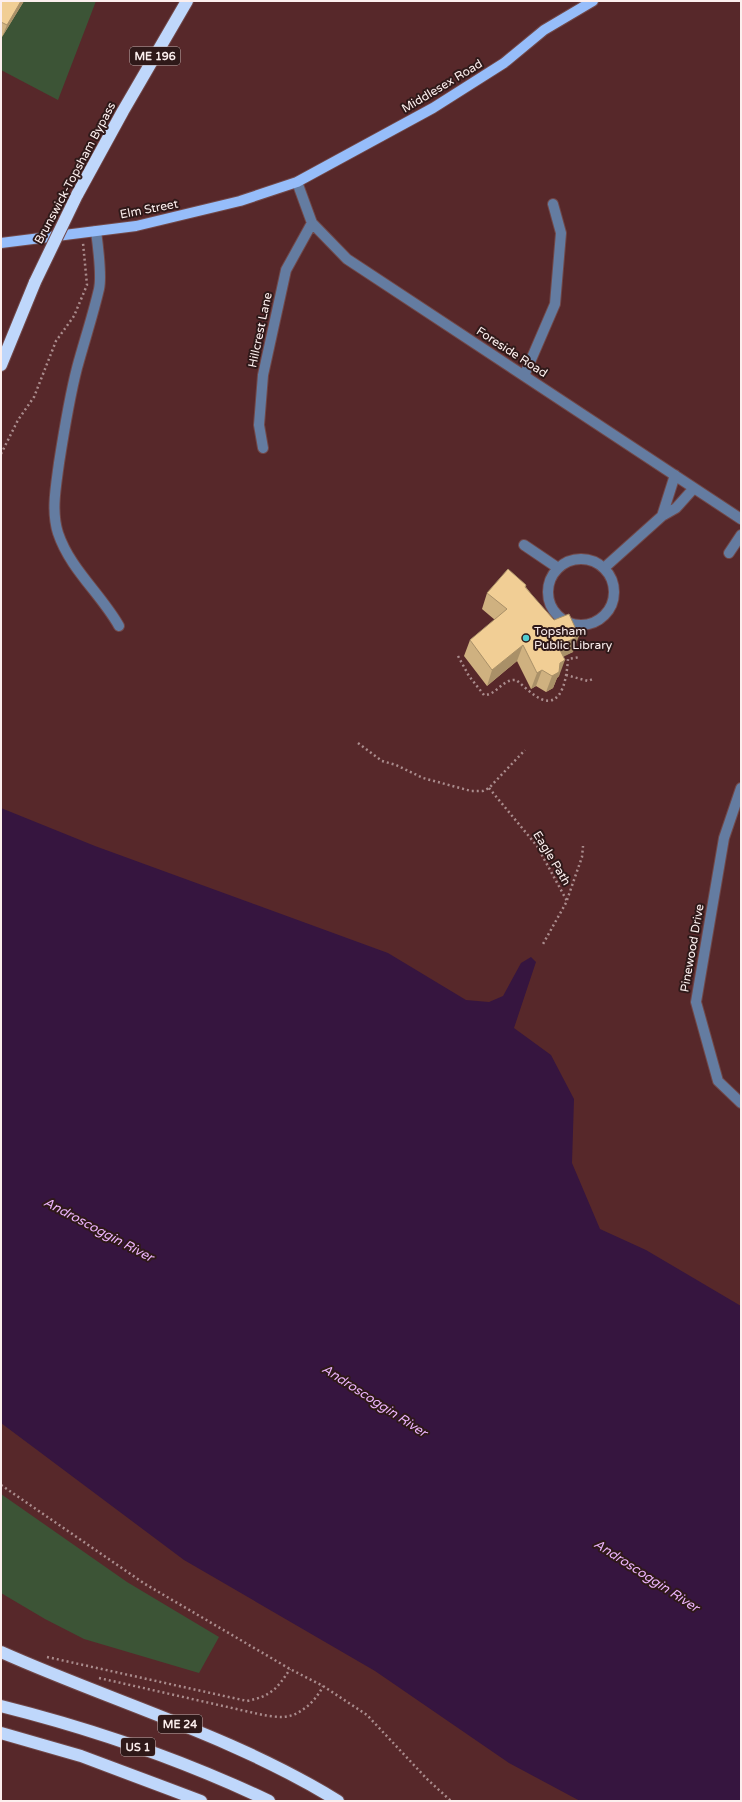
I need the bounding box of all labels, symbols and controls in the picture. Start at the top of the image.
road number: ME 196 [130,47,180,65]
street label: Middlesex Road [399,56,485,116]
street label: Brunswick-Topsham Bypass [32,100,118,246]
street label: Elm Street [119,196,180,222]
street label: Hillcrest Lane [245,291,275,369]
street label: Foreside Road [474,324,550,380]
place label: Topsham Public Library [534,624,613,652]
marker: Topsham Public Library [521,633,531,643]
street label: Eagle Path [530,828,574,888]
street label: Pinewood Drive [677,903,707,993]
water label: Androscoggin River [41,1194,158,1267]
water label: Androscoggin River [319,1361,432,1442]
water label: Androscoggin River [591,1536,704,1617]
road number: ME 24 [158,1715,202,1733]
road number: US 1 [121,1738,155,1756]

